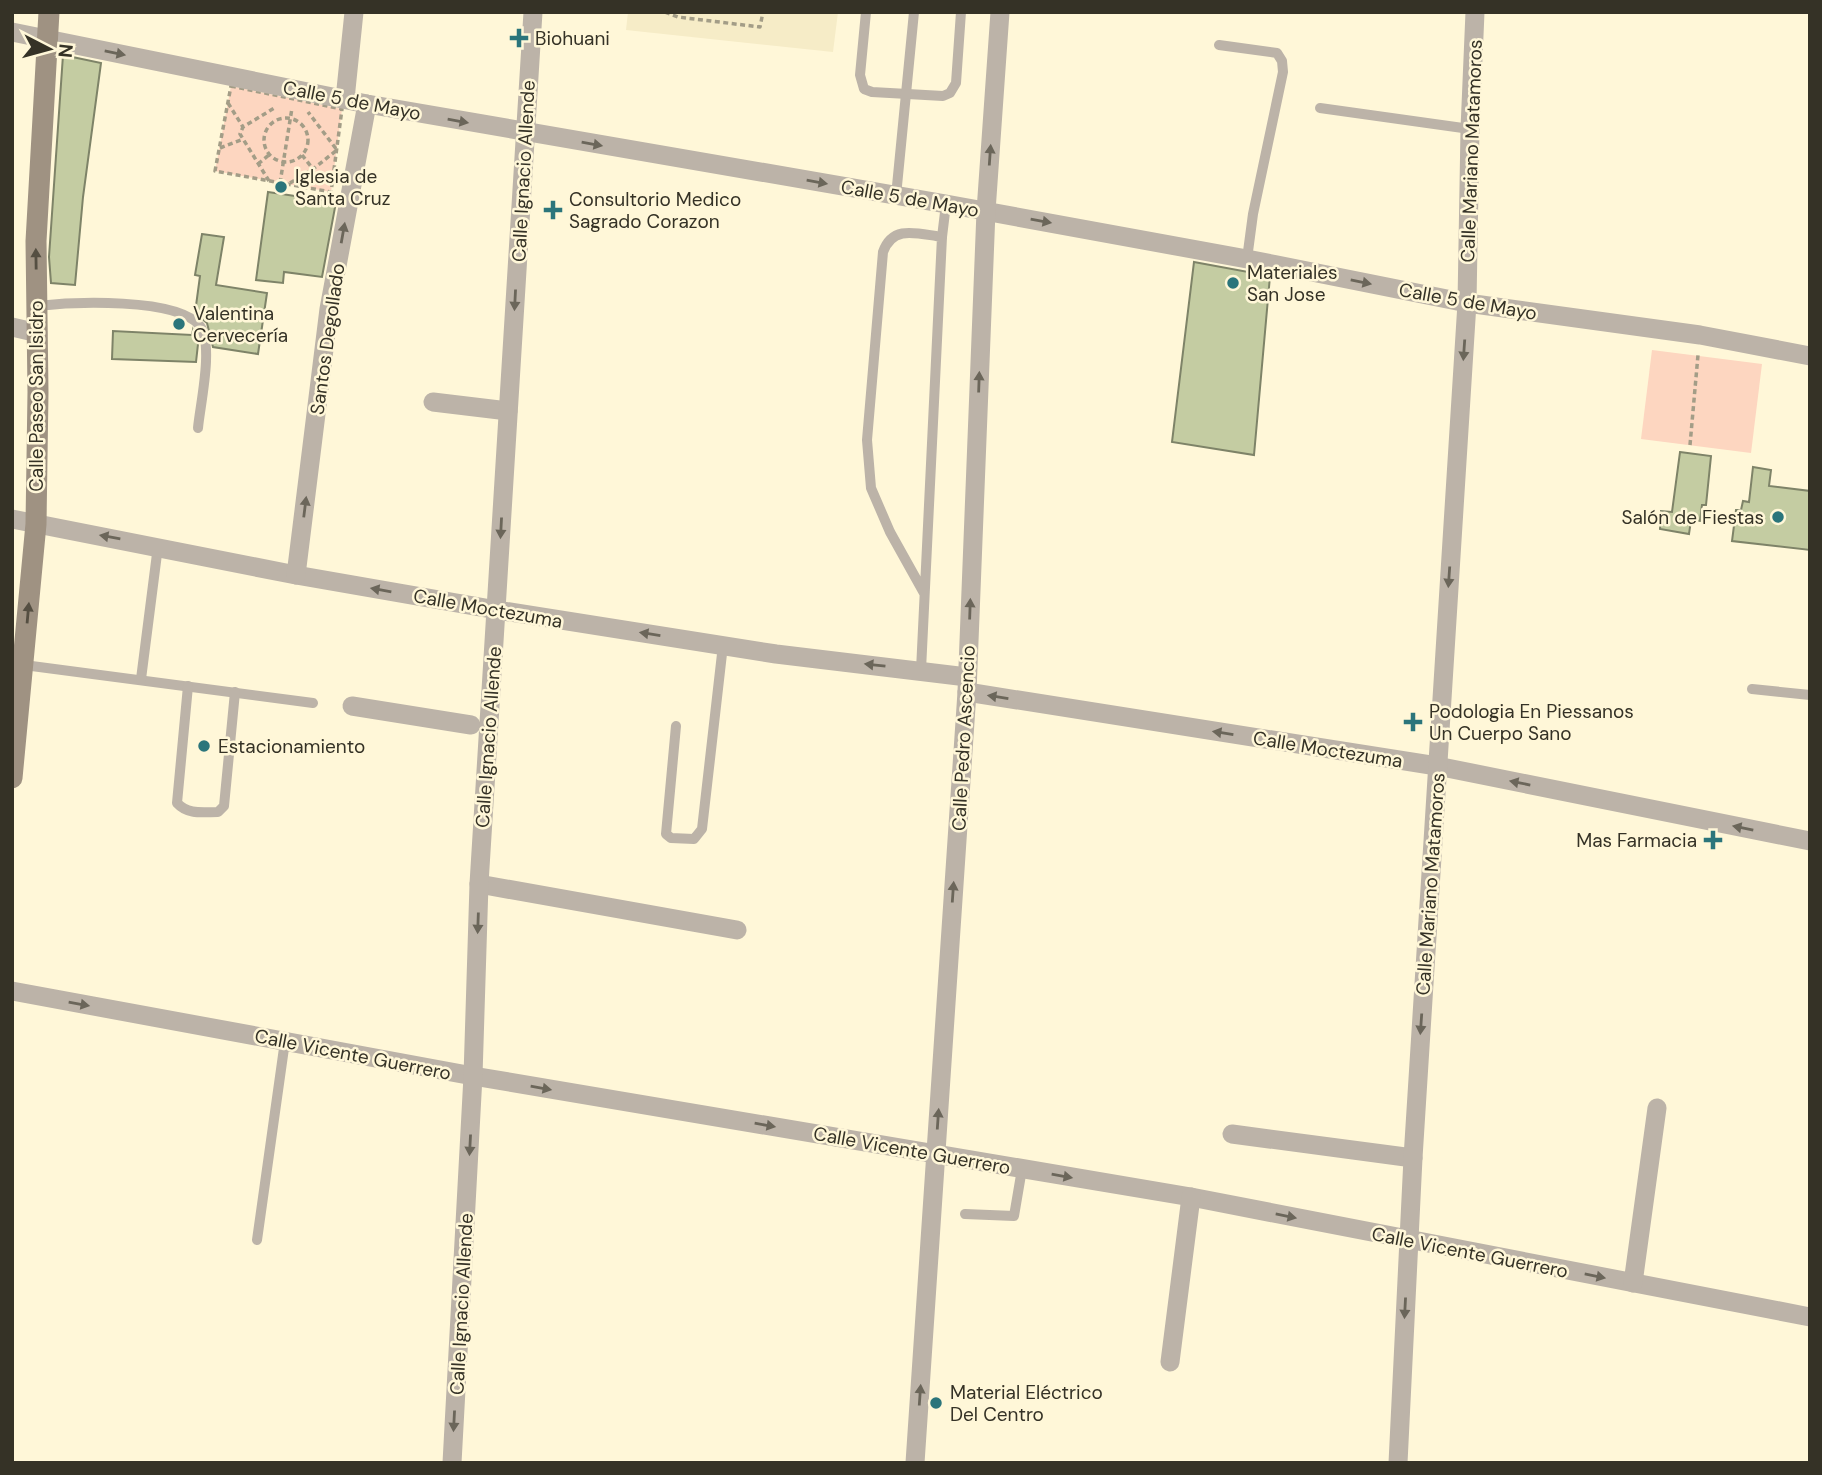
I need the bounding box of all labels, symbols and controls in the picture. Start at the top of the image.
north arrow [14,14,84,84]
place label: Biohuani [535,26,610,51]
marker: Biohuani [509,28,529,48]
street label: Calle Mariano Matamoros [1455,39,1488,263]
text: N [52,43,79,59]
one-way arrow [104,48,126,59]
street label: Calle 5 de Mayo [281,75,423,126]
street label: Calle Ignacio Allende [506,80,541,262]
one-way arrow [447,116,469,127]
one-way arrow [581,139,603,150]
one-way arrow [985,144,996,166]
place label: Iglesia de Santa Cruz [295,164,390,211]
street label: Calle 5 de Mayo [839,174,981,223]
one-way arrow [806,177,828,188]
marker: Iglesia de Santa Cruz [273,179,289,195]
place label: Consultorio Medico Sagrado Corazon [569,187,741,234]
marker: Consultorio Medico Sagrado Corazon [543,200,563,220]
one-way arrow [1030,216,1052,227]
one-way arrow [338,222,349,244]
one-way arrow [30,248,42,270]
place label: Materiales San Jose [1247,260,1338,307]
street label: Santos Degollado [304,262,350,416]
marker: Materiales San Jose [1225,275,1241,291]
one-way arrow [1350,276,1372,287]
street label: Calle 5 de Mayo [1397,277,1539,326]
one-way arrow [509,290,520,312]
street label: Calle Paseo San Isidro [24,300,49,492]
place label: Valentina Cervecería [193,301,288,348]
marker: Valentina Cervecería [171,316,187,332]
one-way arrow [1458,339,1469,361]
one-way arrow [974,371,985,393]
one-way arrow [299,496,310,518]
place label: Salón de Fiestas [1621,505,1764,530]
marker: Salón de Fiestas [1770,509,1786,525]
one-way arrow [496,517,507,539]
one-way arrow [99,531,121,542]
one-way arrow [1443,566,1454,588]
street label: Calle Moctezuma [411,583,564,634]
one-way arrow [370,584,392,595]
one-way arrow [964,598,975,620]
one-way arrow [23,601,34,623]
one-way arrow [639,628,661,639]
street label: Calle Ignacio Allende [470,645,507,829]
street label: Calle Pedro Ascencio [946,645,981,831]
one-way arrow [864,660,886,671]
one-way arrow [987,691,1009,702]
place label: Podologia En Piessanos Un Cuerpo Sano [1429,699,1634,746]
marker: Podologia En Piessanos Un Cuerpo Sano [1403,712,1423,732]
street label: Calle Moctezuma [1251,725,1404,774]
one-way arrow [1212,727,1234,738]
place label: Estacionamiento [218,734,365,759]
marker: Estacionamiento [196,738,212,754]
street label: Calle Mariano Matamoros [1410,772,1451,996]
one-way arrow [1509,777,1531,788]
one-way arrow [1732,822,1754,833]
place label: Mas Farmacia [1576,828,1697,853]
marker: Mas Farmacia [1703,830,1723,850]
one-way arrow [948,881,959,903]
one-way arrow [472,912,484,934]
one-way arrow [68,998,90,1009]
one-way arrow [1415,1013,1426,1035]
street label: Calle Vicente Guerrero [253,1023,453,1086]
one-way arrow [530,1083,552,1094]
one-way arrow [932,1108,943,1130]
one-way arrow [754,1120,776,1131]
street label: Calle Vicente Guerrero [811,1121,1012,1180]
one-way arrow [464,1134,475,1156]
one-way arrow [1051,1171,1073,1182]
one-way arrow [1275,1211,1297,1222]
street label: Calle Ignacio Allende [444,1213,479,1395]
street label: Calle Vicente Guerrero [1370,1221,1570,1284]
one-way arrow [1584,1271,1606,1282]
one-way arrow [1399,1297,1410,1319]
place label: Material Eléctrico Del Centro [950,1380,1103,1427]
one-way arrow [914,1383,925,1405]
marker: Material Eléctrico Del Centro [928,1395,944,1411]
one-way arrow [449,1410,460,1432]

